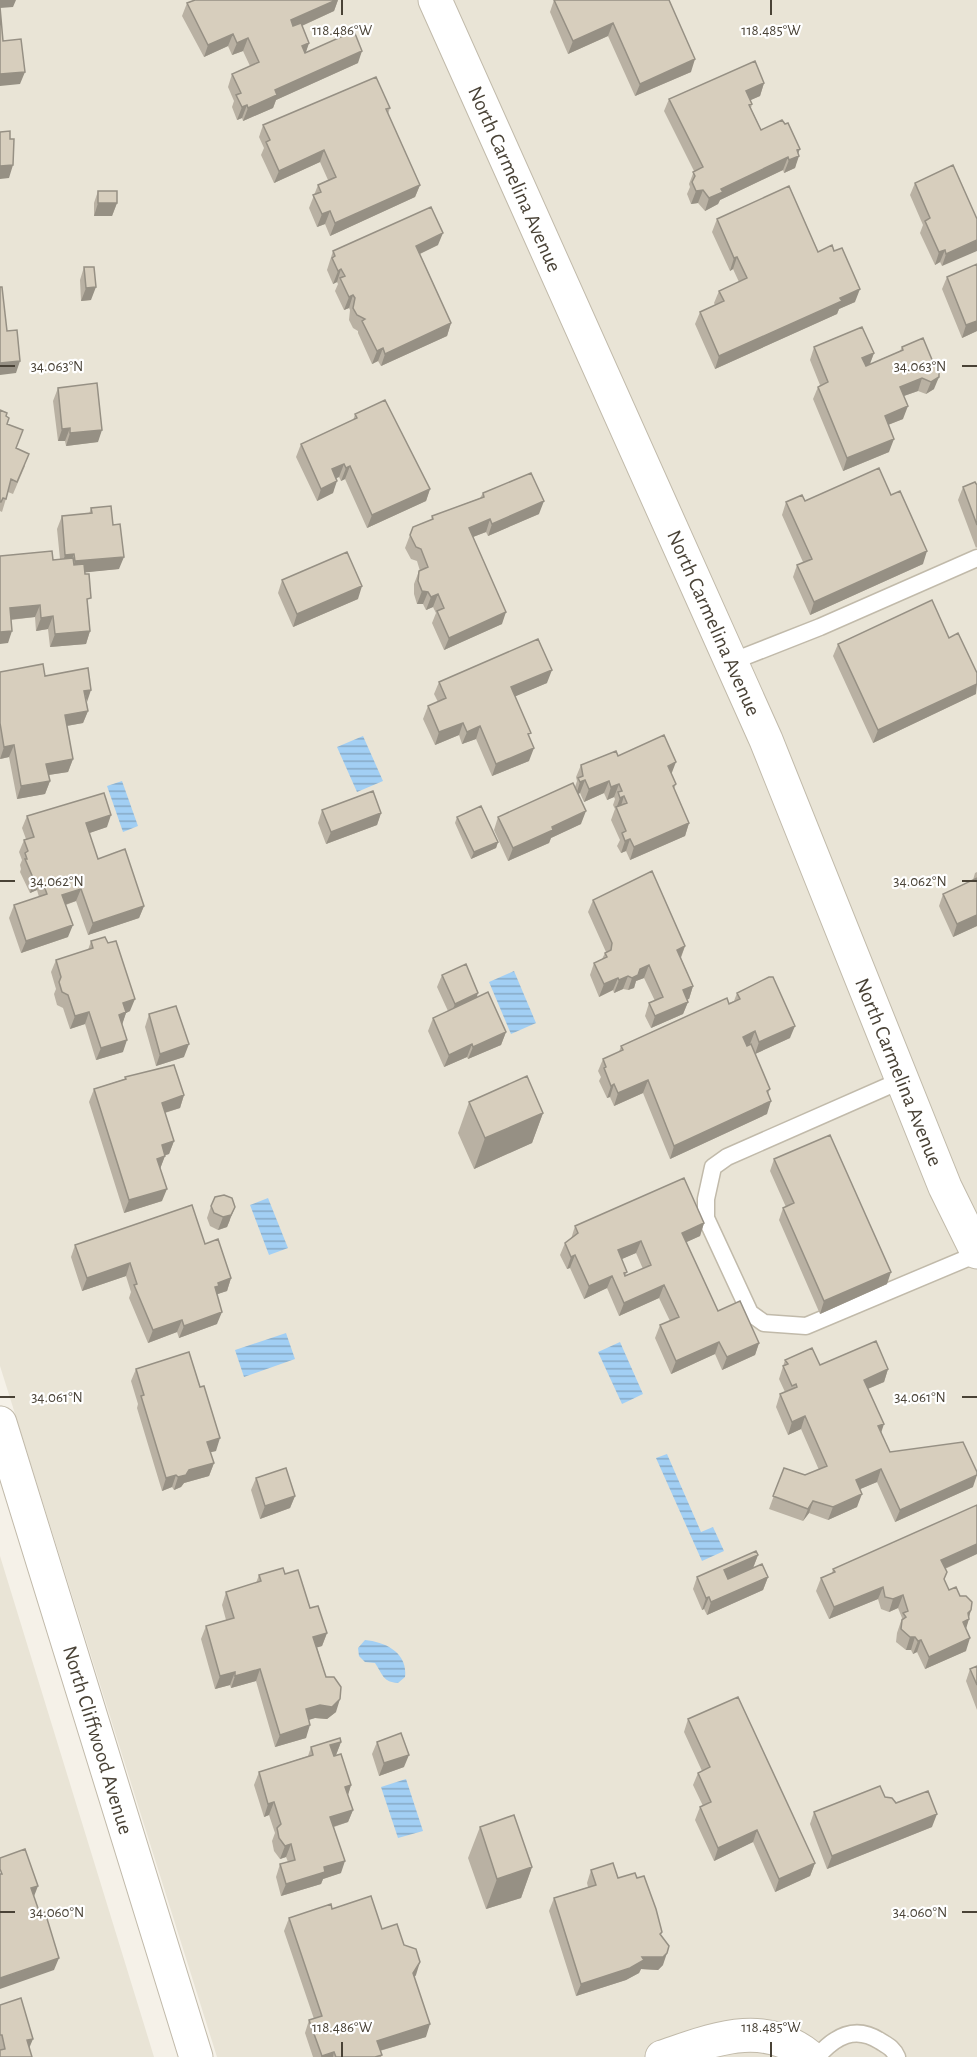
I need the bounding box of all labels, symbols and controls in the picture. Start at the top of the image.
text: 118.486°W [312,23,373,38]
text: 118.485°W [741,23,801,38]
street label: North Carmelina Avenue [464,83,565,275]
text: 34.063°N [31,359,83,374]
text: 34.063°N [894,359,946,374]
street label: North Carmelina Avenue [663,527,764,719]
text: 34.062°N [30,874,84,889]
text: 34.062°N [893,874,947,889]
street label: North Carmelina Avenue [851,975,946,1169]
text: 34.061°N [31,1390,83,1405]
text: 34.061°N [894,1390,946,1405]
street label: North Cliffwood Avenue [59,1643,136,1837]
text: 34.060°N [30,1905,84,1920]
text: 34.060°N [893,1905,947,1920]
text: 118.486°W [312,2020,373,2035]
text: 118.485°W [741,2020,801,2035]

